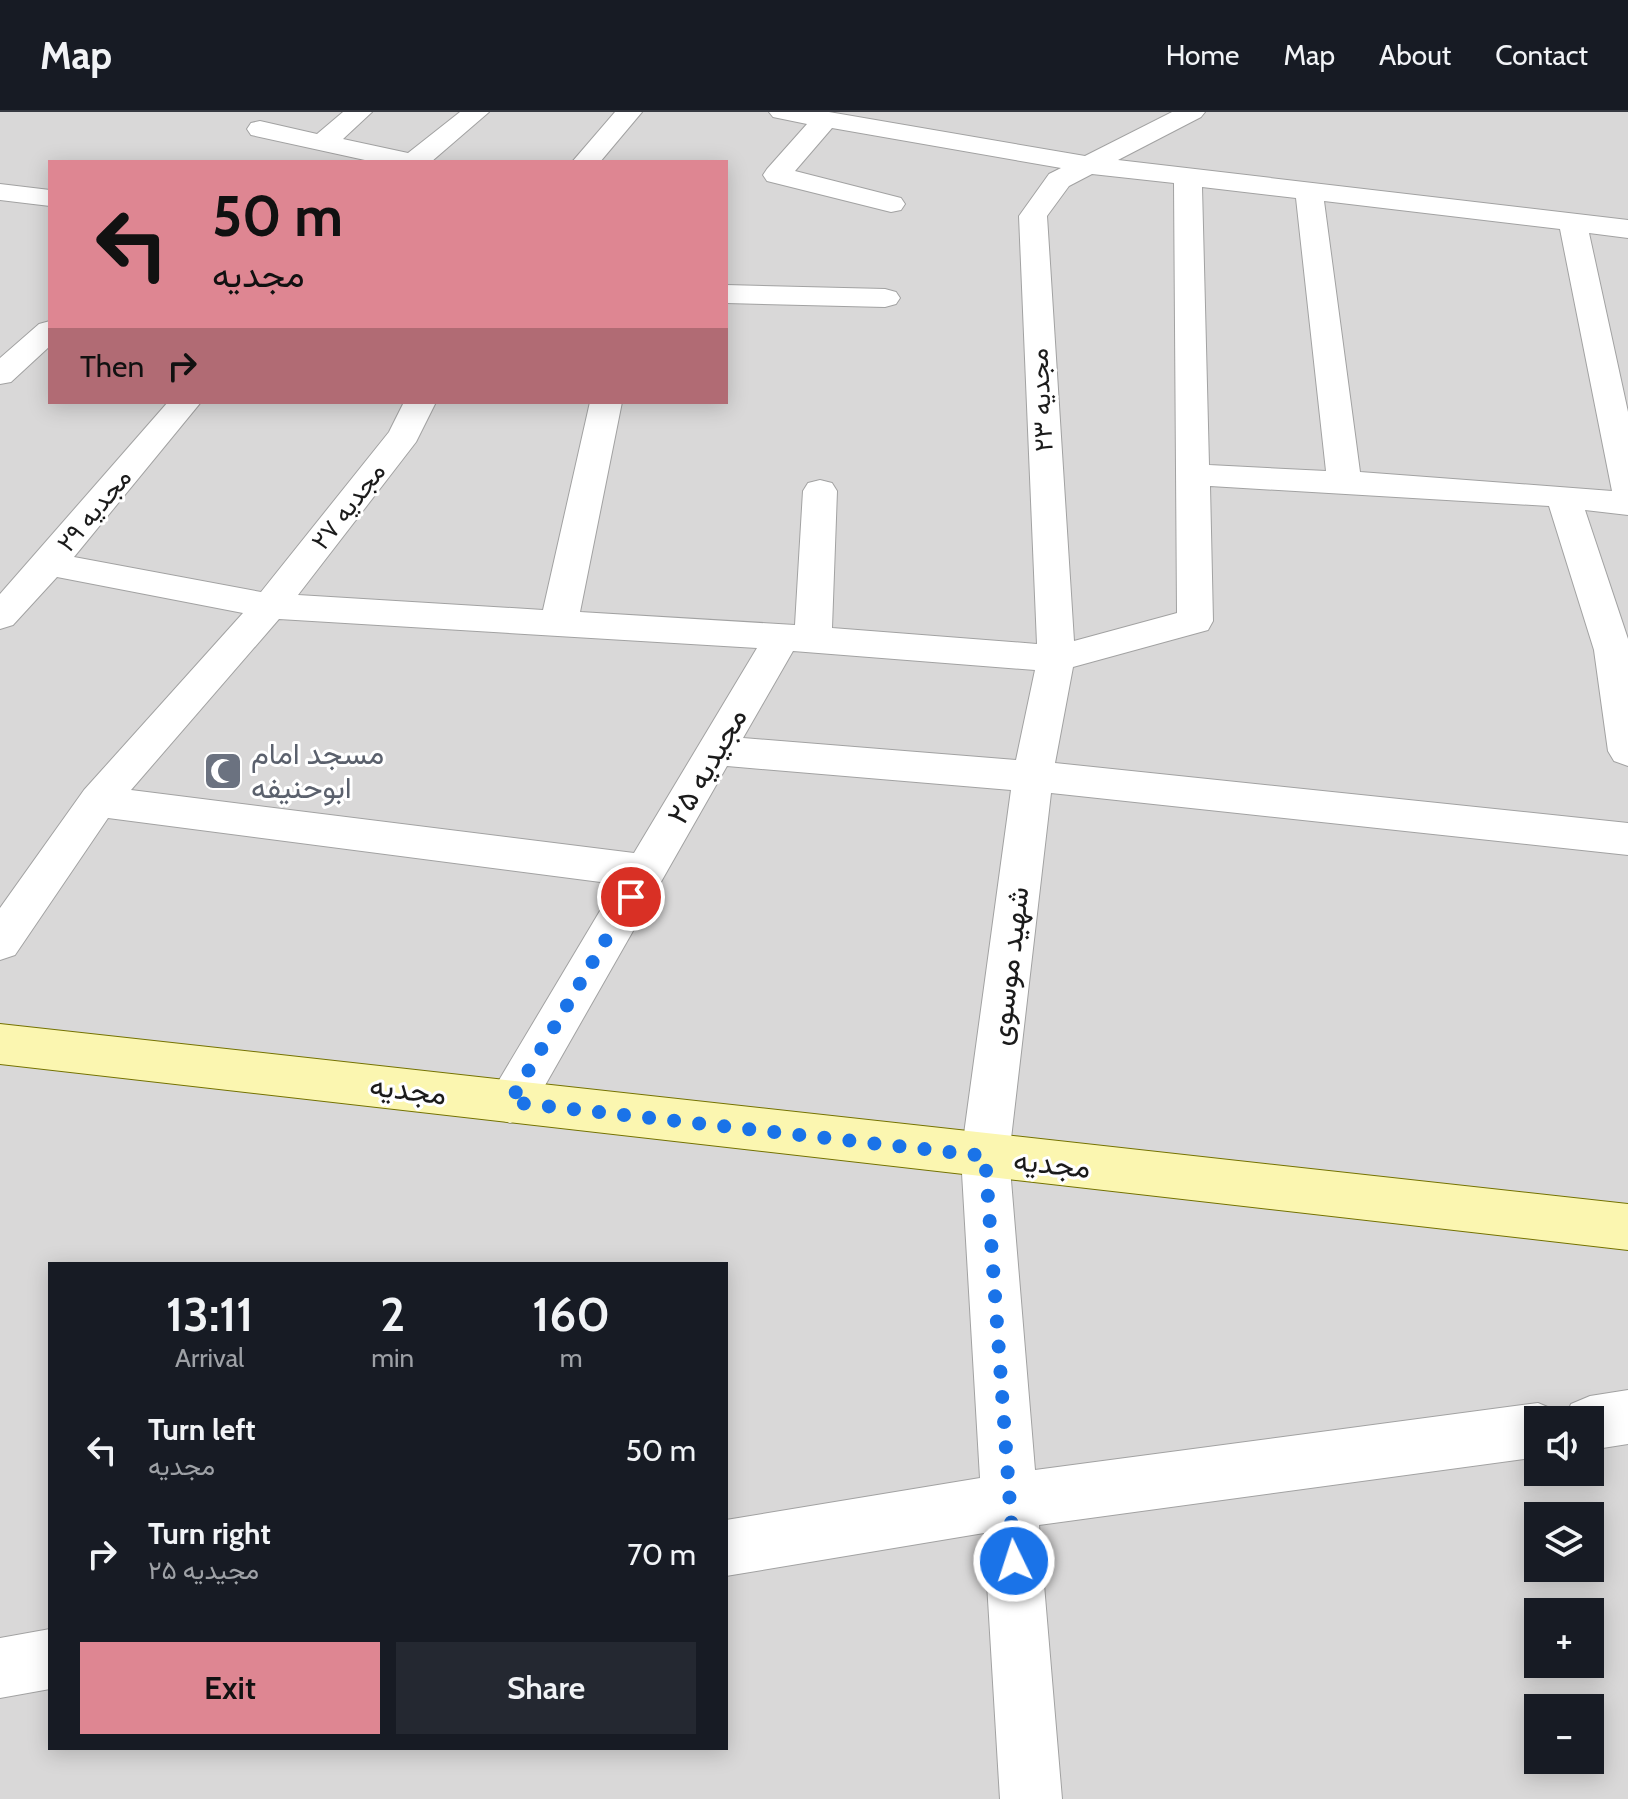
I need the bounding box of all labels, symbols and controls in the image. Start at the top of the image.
text: Map [40,32,112,79]
text: Home [1166,38,1239,72]
text: Map [1283,38,1335,72]
text: About [1379,38,1451,72]
text: Contact [1495,38,1588,72]
text: 50 m [212,182,343,250]
icon: left [80,192,184,296]
text: مجدیه [212,252,305,296]
icon: right [160,344,204,388]
street label: مجدیه ۲۳ [1022,347,1060,453]
text: Then [80,348,144,385]
street label: مجدیه ۲۷ [304,456,392,556]
street label: مجدیه ۲۹ [50,462,138,558]
street label: مجیدیه ۲۵ [658,701,755,831]
place label: مسجد امام ابوحنیفه [251,735,384,806]
mosque icon: مسجد امام ابوحنیفه [202,750,244,792]
pin [597,863,665,931]
icon: arrive [609,875,653,919]
street label: شهید موسوی [980,884,1037,1047]
street label: مجدیه [367,1066,449,1113]
street label: مجدیه [1012,1141,1092,1186]
text: 13:11 [166,1285,253,1343]
text: 2 [380,1285,405,1343]
text: 160 [532,1285,610,1343]
text: Arrival [175,1342,244,1374]
text: min [371,1342,414,1374]
text: m [560,1342,582,1374]
map controls [1524,1406,1604,1774]
button: sound [1524,1406,1604,1486]
text: Turn left [148,1411,256,1448]
icon: left [80,1428,124,1472]
text: 50 m [626,1432,696,1469]
text: مجدیه [148,1450,215,1482]
button: layers [1524,1502,1604,1582]
text: Turn right [148,1515,271,1552]
position arrow [972,1519,1056,1603]
icon: right [80,1532,124,1576]
text: 70 m [627,1536,696,1573]
text: مجیدیه ۲۵ [148,1554,259,1586]
button: + [1524,1598,1604,1678]
button: Exit [80,1642,380,1734]
button: Share [396,1642,696,1734]
button: − [1524,1694,1604,1774]

